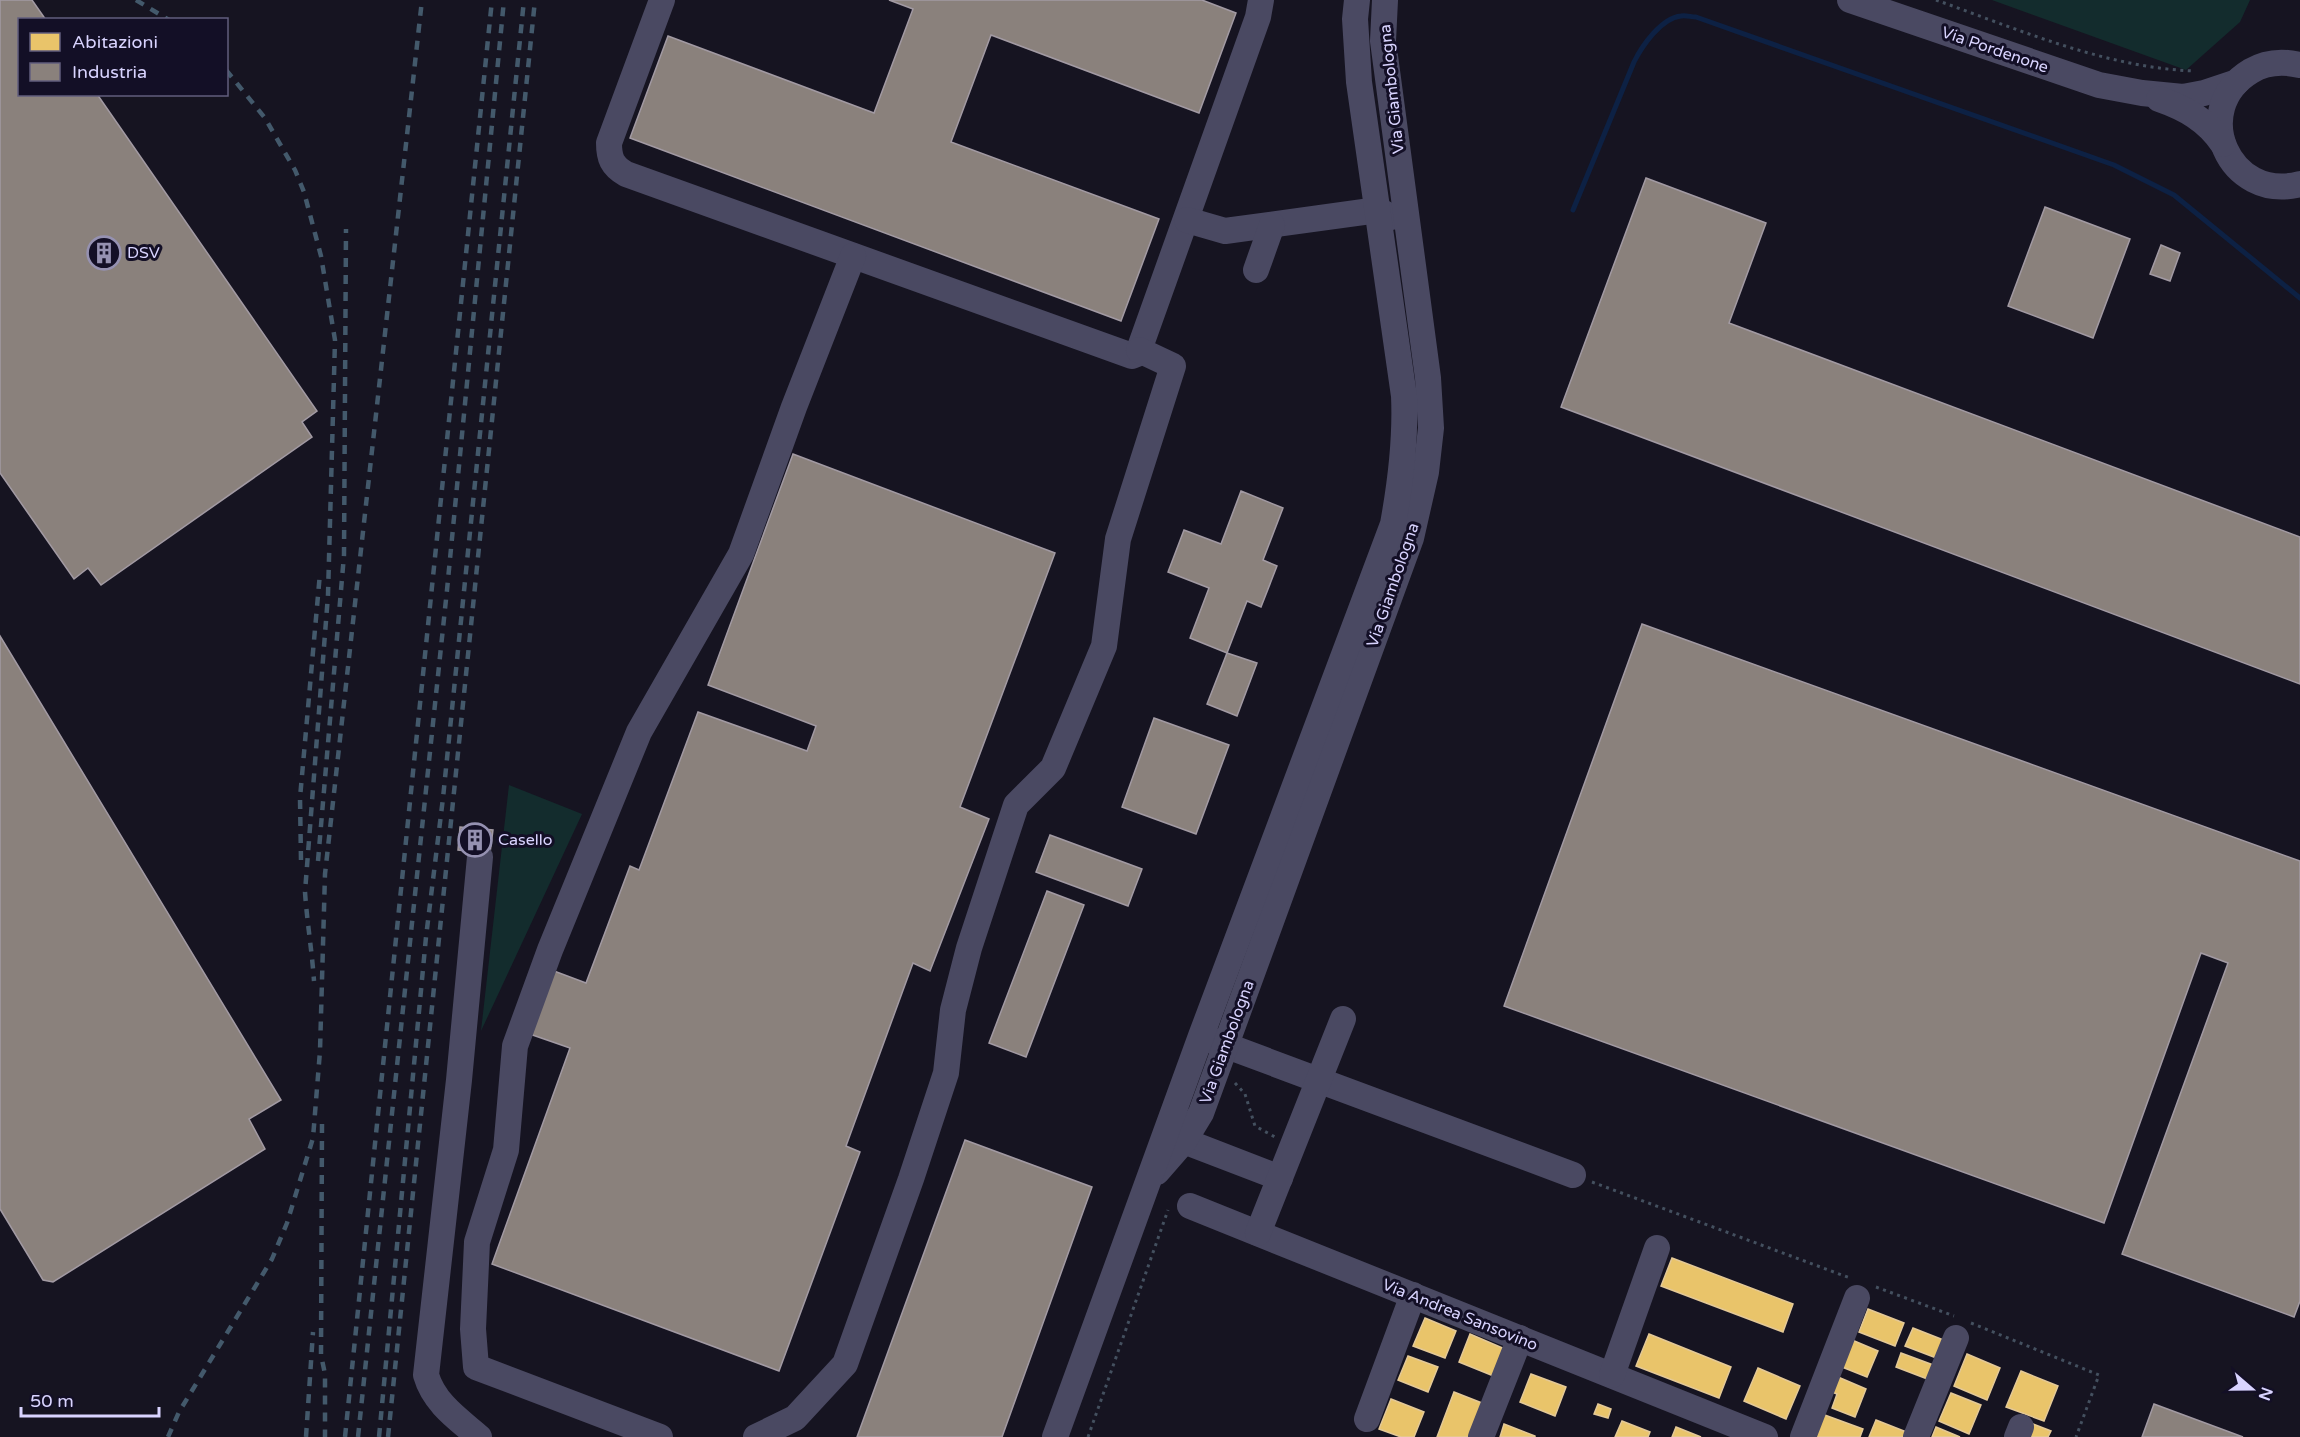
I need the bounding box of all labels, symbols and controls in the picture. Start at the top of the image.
legend [18,18,228,96]
street label: Via Pordenone [1939,22,2051,78]
street label: Via Giambologna [1375,23,1409,155]
text: Abitazioni [72,31,158,53]
text: Industria [72,61,147,83]
building icon: DSV [86,235,122,271]
place label: DSV [127,243,160,263]
street label: Via Giambologna [1362,520,1424,650]
building icon: Casello [457,822,493,858]
place label: Casello [498,830,553,850]
street label: Via Giambologna [1195,977,1259,1107]
street label: Via Andrea Sansovino [1379,1275,1541,1355]
north arrow [2222,1359,2282,1419]
scale bar [21,1380,159,1418]
text: N [2254,1384,2277,1403]
text: 50 m [30,1390,74,1412]

